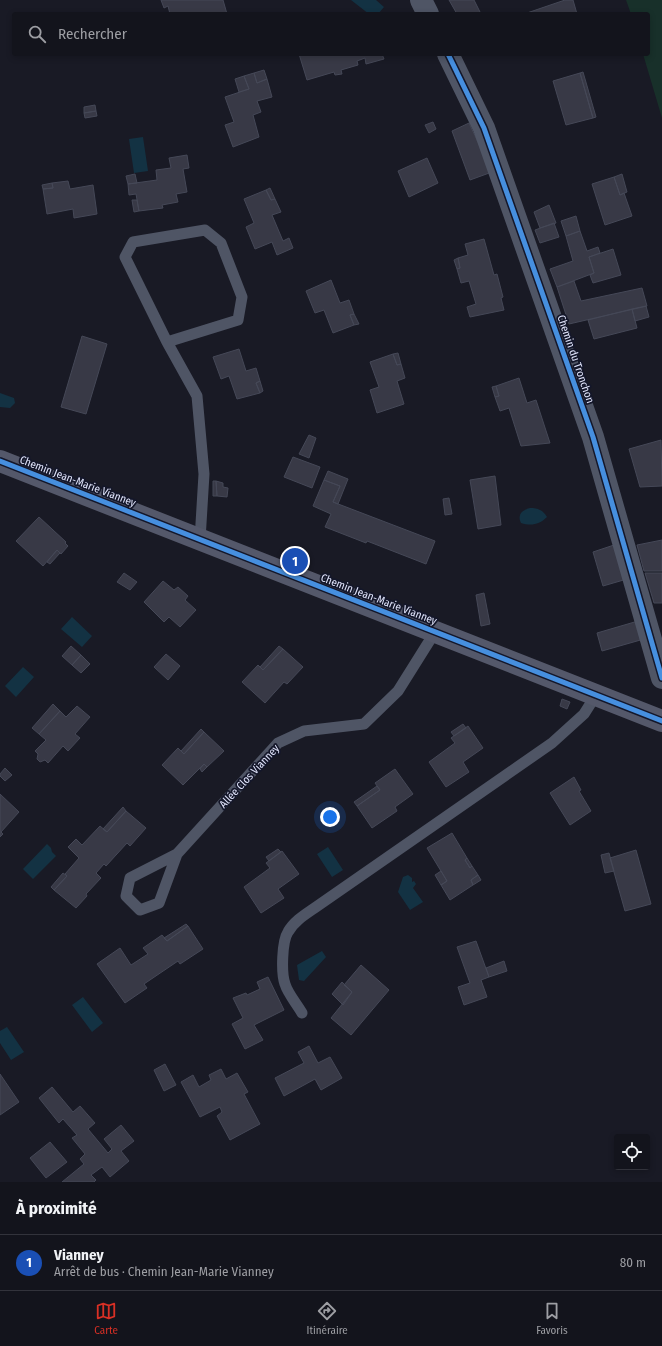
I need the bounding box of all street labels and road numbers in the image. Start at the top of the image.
street label: Chemin du Tronchon [554,313,597,405]
street label: Chemin Jean-Marie Vianney [18,453,138,510]
street label: Chemin Jean-Marie Vianney [319,571,439,628]
street label: Allée Clos Vianney [217,742,282,811]

